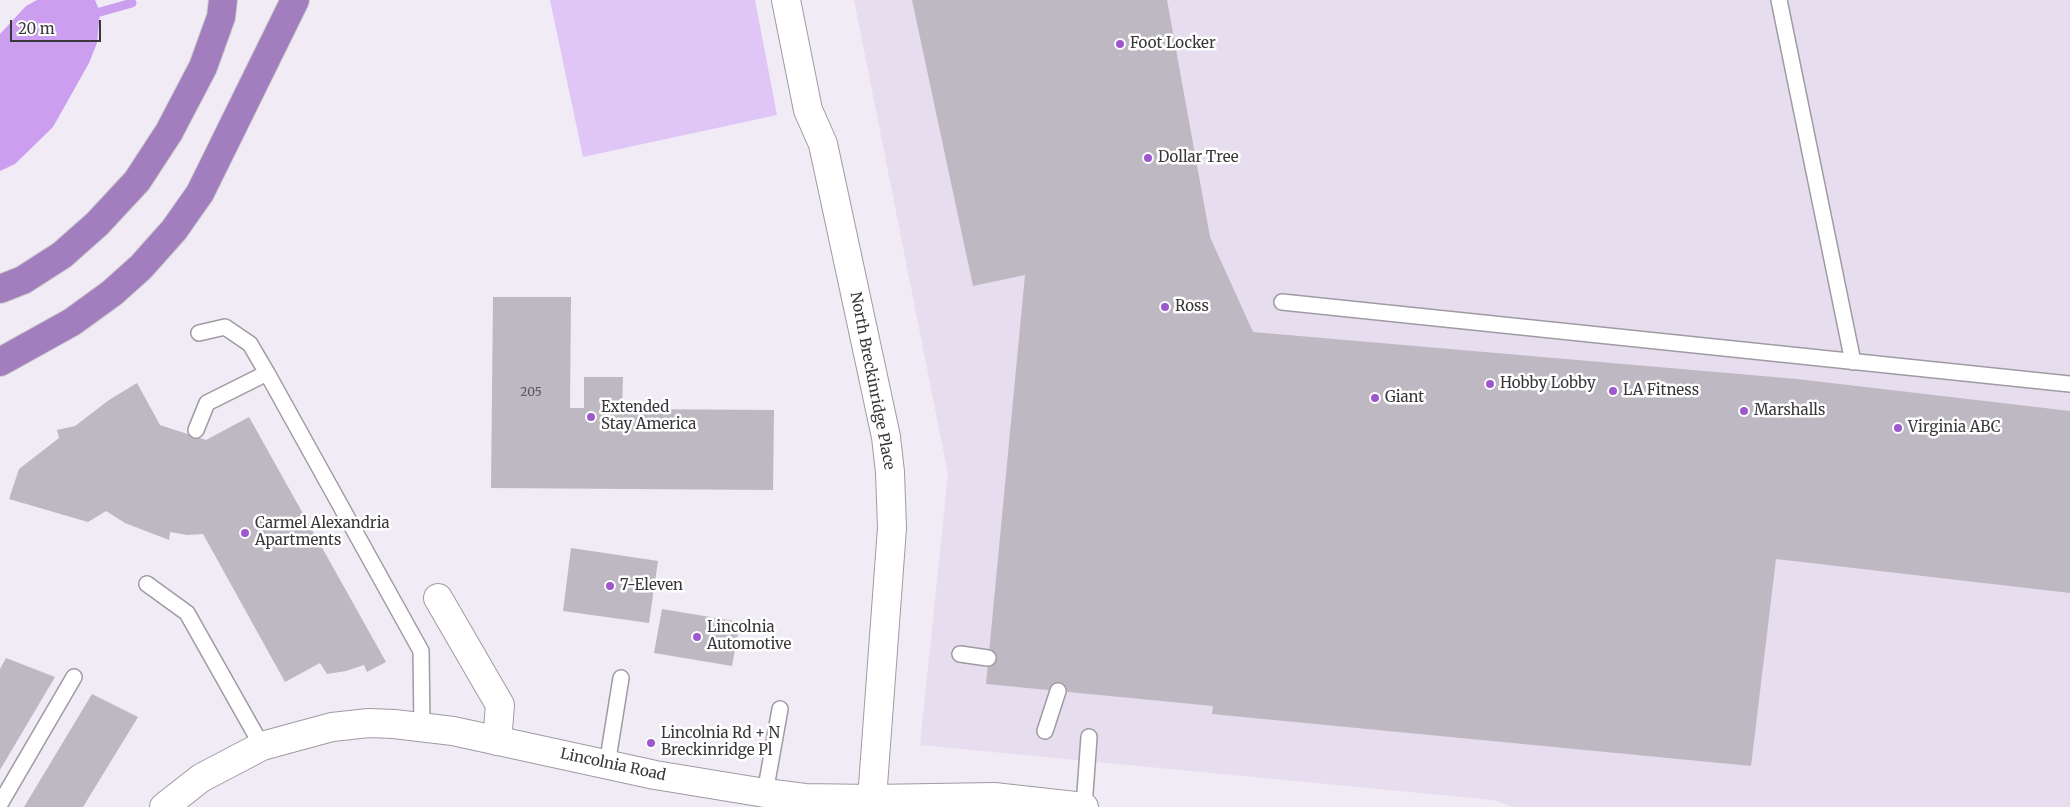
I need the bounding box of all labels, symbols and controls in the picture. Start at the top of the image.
scale bar [12,10,104,42]
text: 20 m [18,19,55,38]
place label: Foot Locker [1130,35,1216,53]
marker: Foot Locker [1114,38,1126,50]
place label: Dollar Tree [1158,149,1239,167]
marker: Dollar Tree [1142,152,1154,164]
street label: North Breckinridge Place [846,291,898,471]
place label: Ross [1175,298,1209,316]
marker: Ross [1159,301,1171,313]
place label: Hobby Lobby [1500,375,1596,393]
marker: Hobby Lobby [1484,378,1496,390]
place label: LA Fitness [1623,382,1699,400]
marker: LA Fitness [1607,385,1619,397]
house number: 205 [520,386,542,400]
place label: Giant [1385,389,1424,407]
marker: Giant [1369,392,1381,404]
place label: Extended Stay America [601,399,696,434]
place label: Marshalls [1754,402,1825,420]
marker: Marshalls [1738,405,1750,417]
marker: Extended Stay America [585,411,597,423]
place label: Virginia ABC [1908,419,2001,437]
marker: Virginia ABC [1892,422,1904,434]
place label: Carmel Alexandria Apartments [255,515,390,550]
marker: Carmel Alexandria Apartments [239,527,251,539]
place label: 7-Eleven [620,577,683,595]
marker: 7-Eleven [604,580,616,592]
place label: Lincolnia Automotive [707,619,791,654]
marker: Lincolnia Automotive [691,631,703,643]
place label: Lincolnia Rd + N Breckinridge Pl [661,725,780,760]
marker: Lincolnia Rd + N Breckinridge Pl [645,737,657,749]
street label: Lincolnia Road [559,745,667,785]

